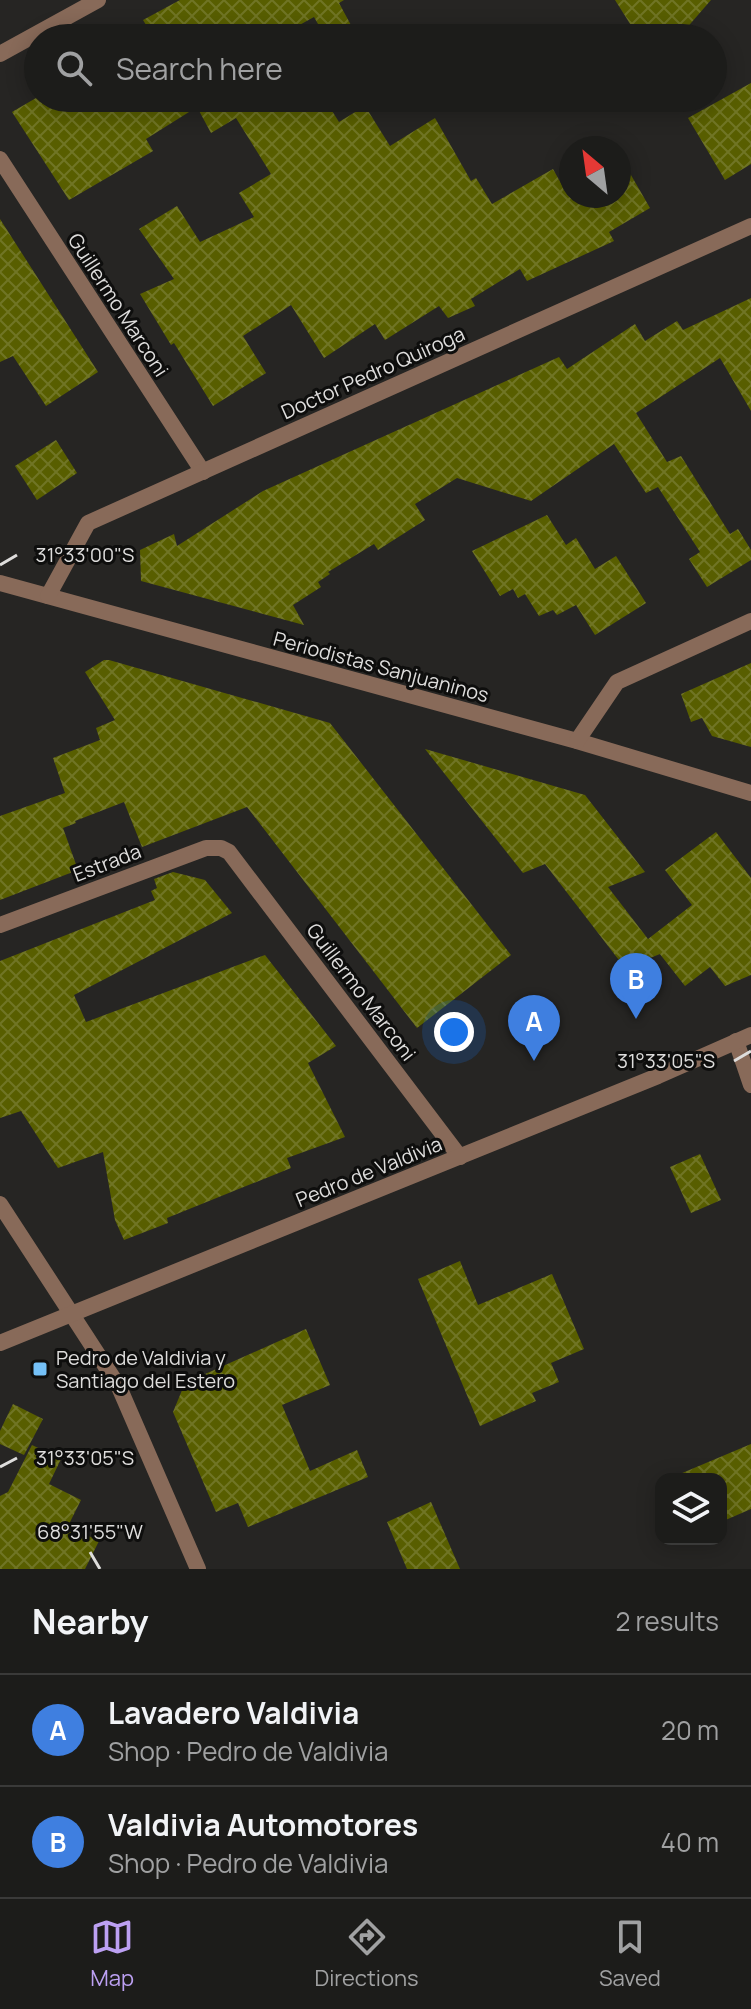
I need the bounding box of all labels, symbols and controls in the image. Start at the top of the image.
search box [24,24,727,112]
icon: search [52,46,96,90]
text: Search here [116,48,283,89]
north arrow [559,136,631,208]
street label: Guillermo Marconi [62,228,175,382]
street label: Doctor Pedro Quiroga [277,320,469,425]
text: 31°33'00"S [36,541,134,568]
street label: Periodistas Sanjuaninos [270,625,492,708]
street label: Estrada [69,837,145,888]
street label: Guillermo Marconi [301,917,422,1066]
pin: B [610,953,662,1019]
pin: A [508,995,560,1061]
your location [434,1012,474,1052]
text: 31°33'05"S [617,1047,715,1074]
street label: Pedro de Valdivia [292,1130,446,1213]
place label: Pedro de Valdivia y Santiago del Estero [56,1344,235,1394]
marker: Pedro de Valdivia y Santiago del Estero [31,1360,49,1378]
text: 31°33'05"S [36,1444,134,1471]
map controls [655,1473,727,1545]
button: layers [655,1473,727,1545]
text: 68°31'55"W [37,1518,143,1545]
text: Nearby [32,1598,148,1644]
text: 2 results [615,1603,719,1639]
text: Lavadero Valdivia [108,1692,359,1733]
text: A [49,1712,67,1748]
text: 20 m [661,1712,719,1748]
text: Shop · Pedro de Valdivia [108,1733,388,1769]
text: Valdivia Automotores [108,1804,418,1845]
text: B [50,1824,66,1860]
text: 40 m [661,1824,719,1860]
text: Shop · Pedro de Valdivia [108,1845,388,1881]
tab: Map [90,1915,134,1993]
tab: Directions [314,1915,419,1993]
tab: Saved [599,1915,661,1993]

